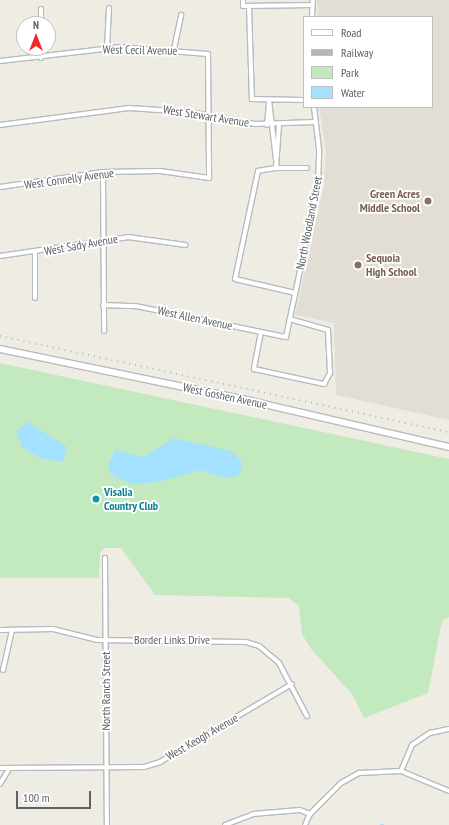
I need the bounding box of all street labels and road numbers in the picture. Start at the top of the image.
street label: West Cecil Avenue [102,42,178,58]
street label: West Stewart Avenue [162,102,250,130]
street label: West Connelly Avenue [23,166,115,192]
street label: North Woodland Street [293,175,325,271]
street label: West Sady Avenue [43,231,119,259]
street label: West Allen Avenue [156,303,234,333]
street label: West Goshen Avenue [181,380,269,412]
street label: Border Links Drive [134,633,210,647]
street label: North Ranch Street [99,651,113,731]
street label: West Keogh Avenue [163,710,241,764]

